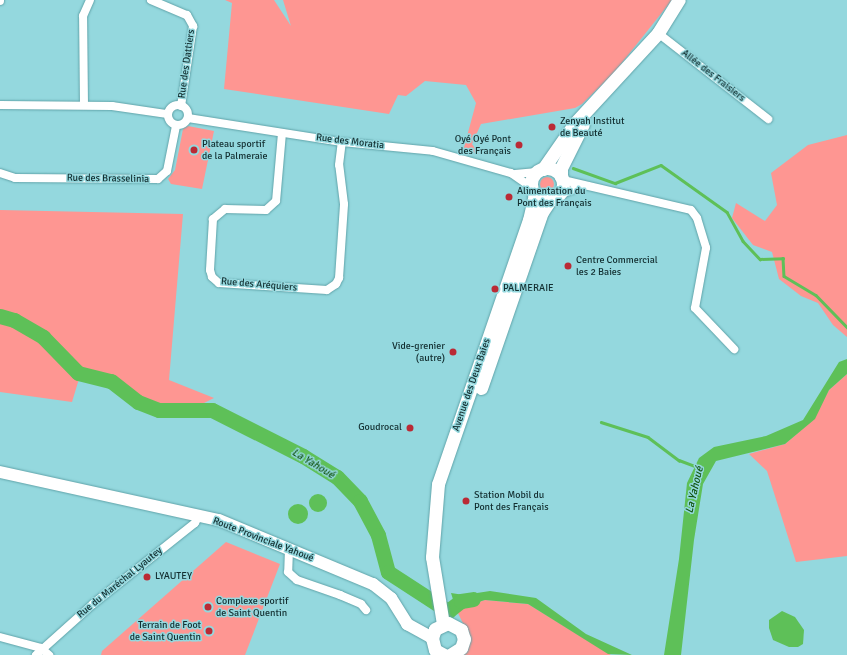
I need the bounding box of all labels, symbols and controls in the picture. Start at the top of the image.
street label: Rue des Dattiers [176,29,198,99]
street label: Allée des Fraisiers [679,47,747,105]
place label: Zenyah Institut de Beauté [560,115,624,138]
marker: Zenyah Institut de Beauté [547,122,557,132]
street label: Rue des Moratia [315,132,385,152]
place label: Oyé Oyé Pont des Français [455,133,511,156]
place label: Plateau sportif de la Palmeraie [202,138,268,162]
marker: Oyé Oyé Pont des Français [514,140,524,150]
marker: Plateau sportif de la Palmeraie [189,145,199,155]
street label: Rue des Brasselinia [67,172,149,186]
place label: Alimentation du Pont des Français [517,185,592,208]
marker: Alimentation du Pont des Français [504,192,514,202]
place label: Centre Commercial les 2 Baies [576,254,658,278]
marker: Centre Commercial les 2 Baies [563,261,573,271]
street label: Rue des Aréquiers [220,276,298,294]
place label: PALMERAIE [503,283,554,295]
marker: PALMERAIE [490,284,500,294]
street label: Avenue des Deux Baies [450,337,494,433]
place label: Vide-grenier (autre) [392,340,445,364]
marker: Vide-grenier (autre) [448,347,458,357]
place label: Goudrocal [358,422,402,434]
marker: Goudrocal [405,423,415,433]
water label: La Yahoué [289,446,337,482]
water label: La Yahoué [683,465,707,515]
place label: Station Mobil du Pont des Français [474,489,549,512]
marker: Station Mobil du Pont des Français [461,496,471,506]
street label: Route Provinciale Yahoué [211,515,315,565]
street label: Rue du Maréchal Lyautey [75,545,165,621]
place label: LYAUTEY [155,571,192,583]
marker: LYAUTEY [142,572,152,582]
place label: Complexe sportif de Saint Quentin [216,595,288,618]
marker: Complexe sportif de Saint Quentin [203,602,213,612]
place label: Terrain de Foot de Saint Quentin [130,619,201,642]
marker: Terrain de Foot de Saint Quentin [204,626,214,636]

